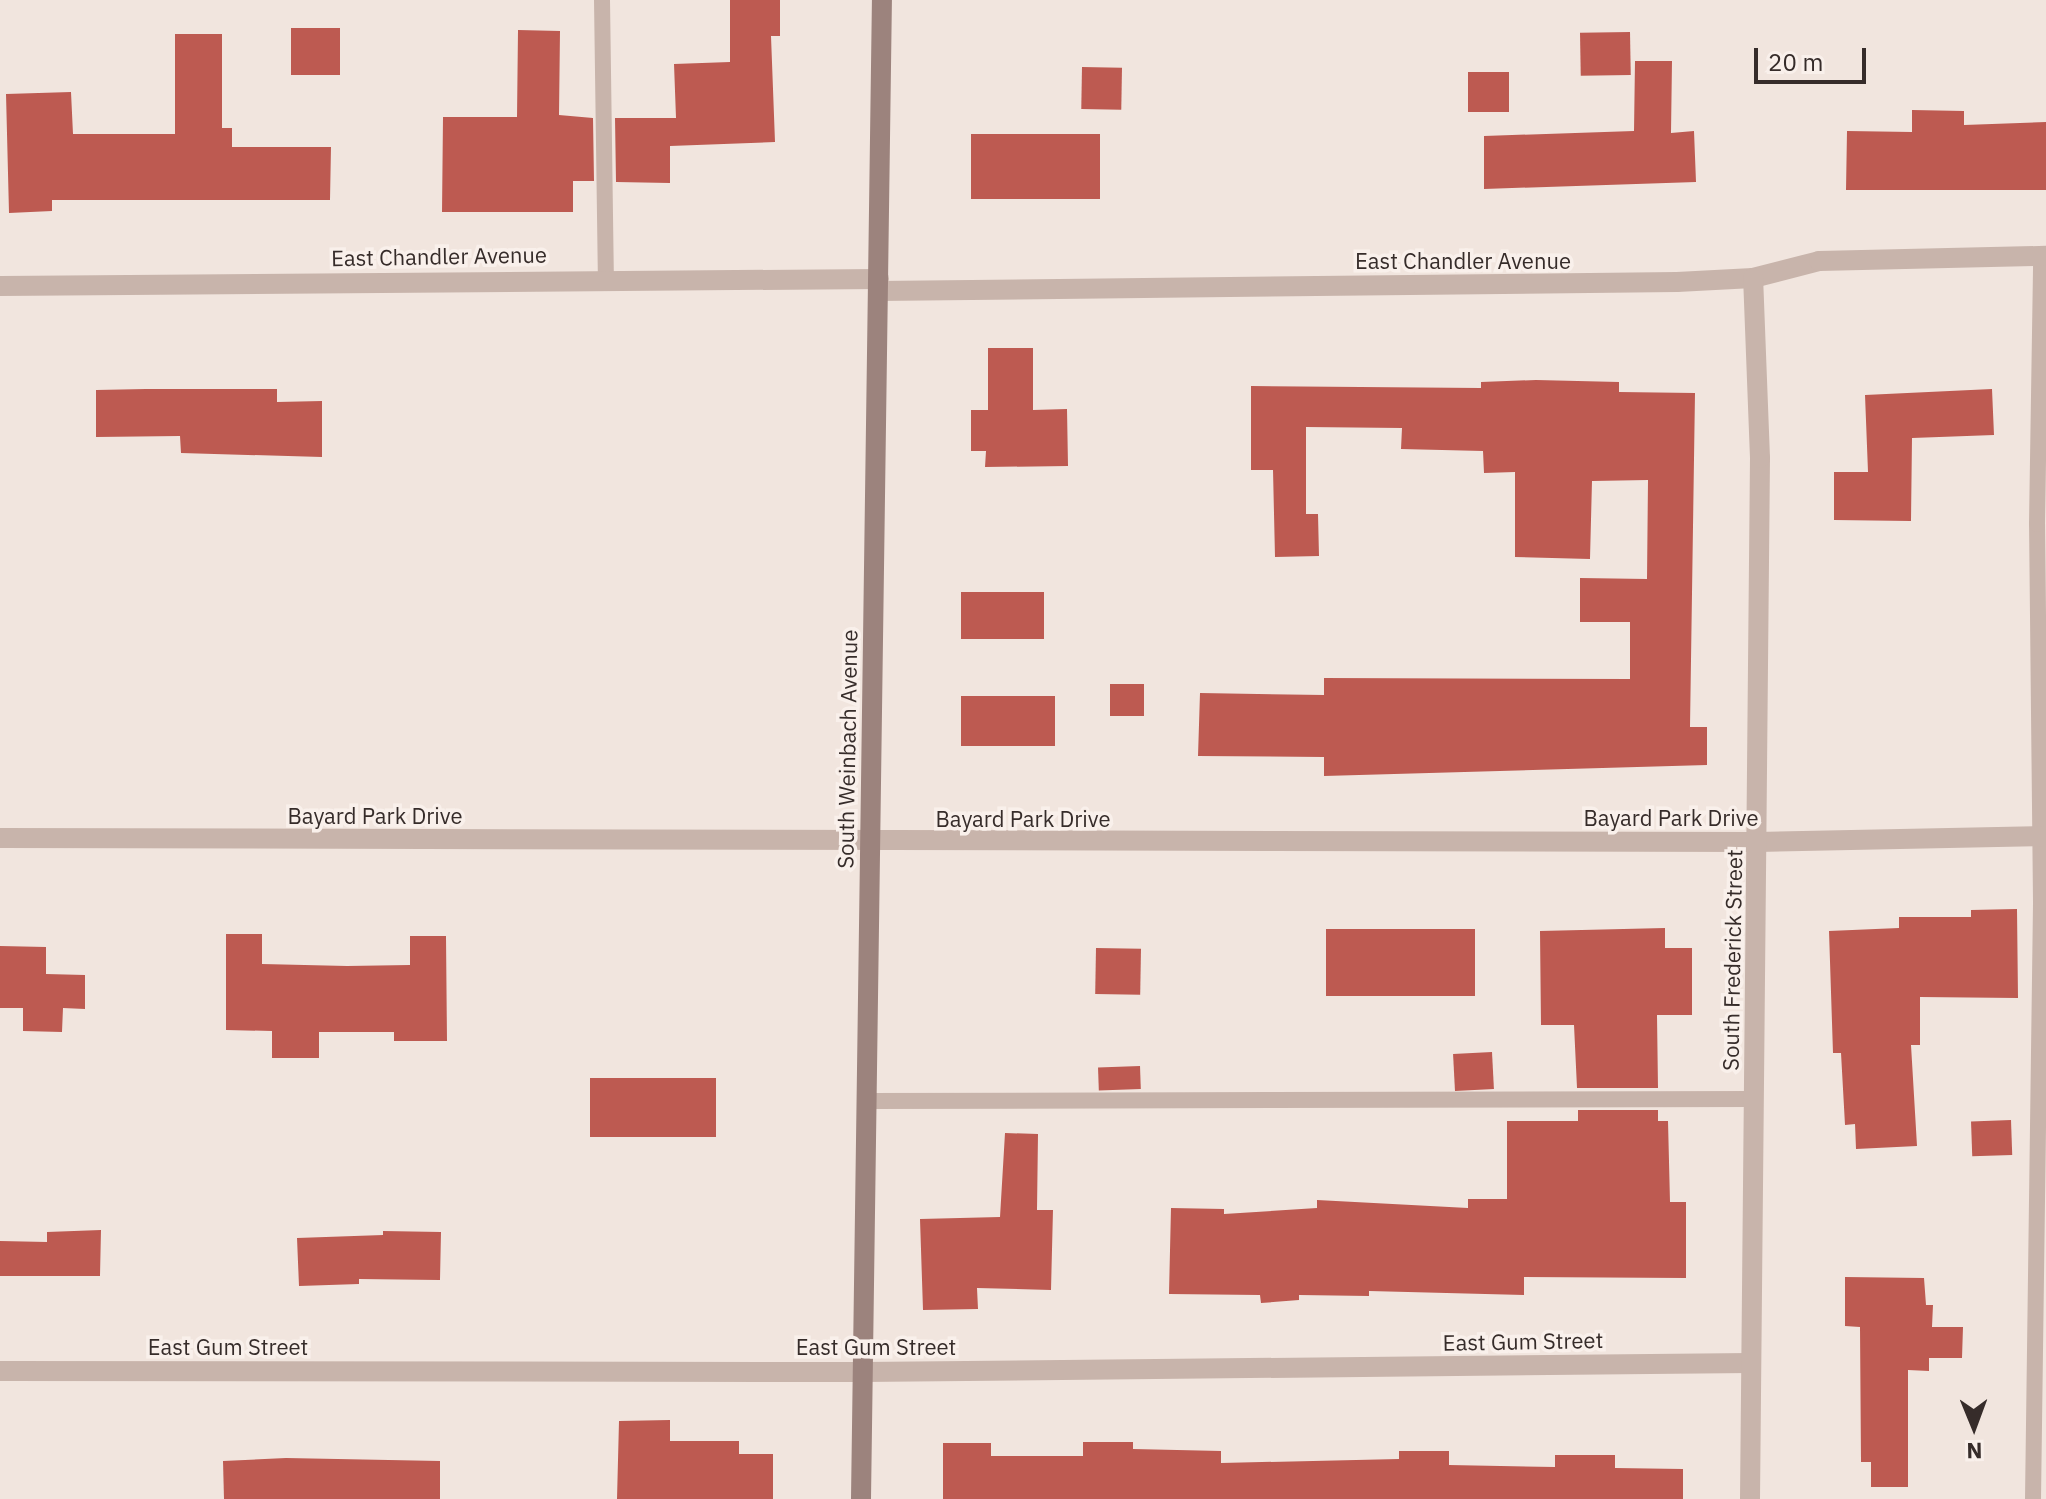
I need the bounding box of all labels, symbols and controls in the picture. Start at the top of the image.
scale bar [1758,32,1870,82]
text: 20 m [1768,46,1823,78]
street label: East Chandler Avenue [331,241,547,271]
street label: East Chandler Avenue [1355,248,1571,274]
street label: South Weinbach Avenue [832,629,862,869]
street label: Bayard Park Drive [287,803,463,829]
street label: Bayard Park Drive [1583,805,1759,831]
street label: Bayard Park Drive [935,806,1111,832]
street label: South Frederick Street [1717,849,1747,1071]
street label: East Gum Street [1442,1326,1604,1356]
street label: East Gum Street [148,1334,308,1360]
street label: East Gum Street [796,1334,956,1360]
north arrow [1934,1387,2014,1467]
text: N [1966,1437,1983,1466]

